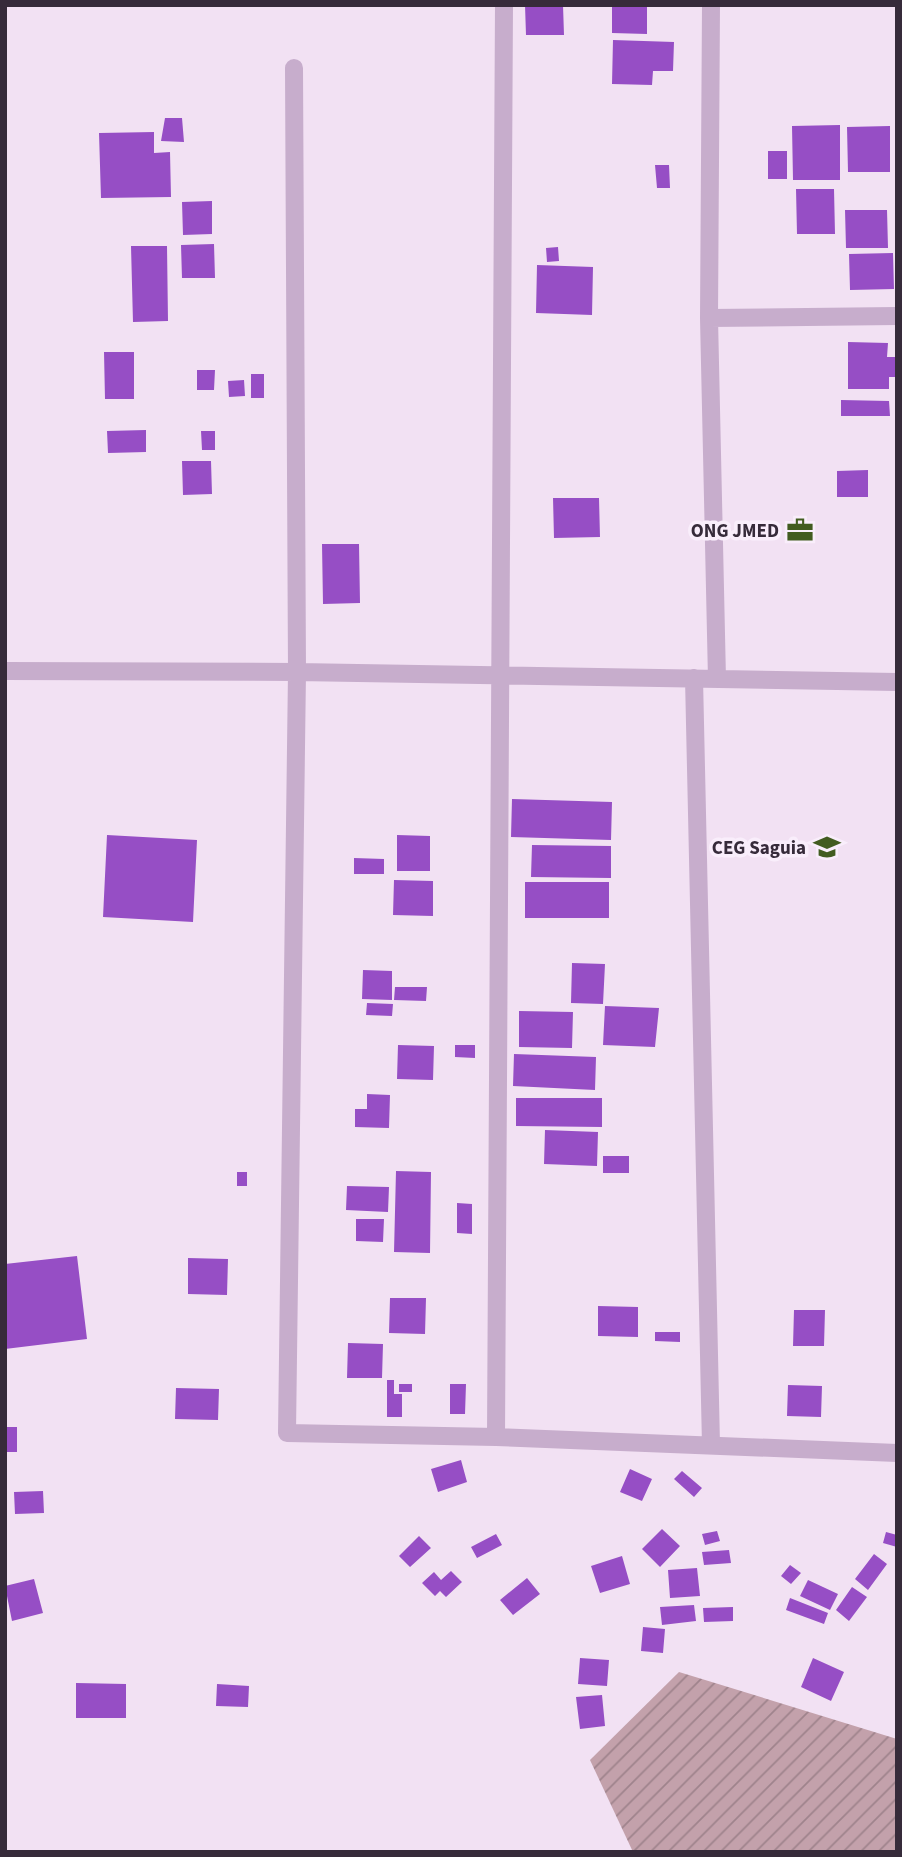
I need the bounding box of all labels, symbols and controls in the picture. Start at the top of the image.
office icon: ONG JMED [785,515,815,545]
place label: ONG JMED [691,518,779,545]
school or university icon: CEG Saguia [812,832,842,862]
place label: CEG Saguia [712,835,806,862]

